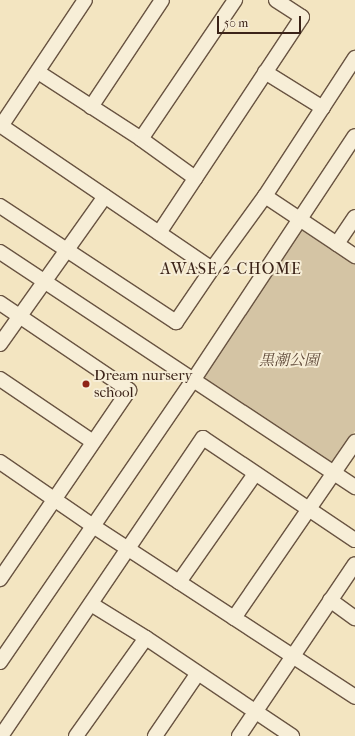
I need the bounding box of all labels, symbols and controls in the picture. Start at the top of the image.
scale bar [219,8,303,34]
text: 50 m [224,16,248,30]
district label: AWASE 2-CHOME [160,259,302,279]
park label: 黒潮公園 [259,352,319,370]
place label: Dream nursery school [94,366,193,401]
marker: Dream nursery school [81,379,91,389]

